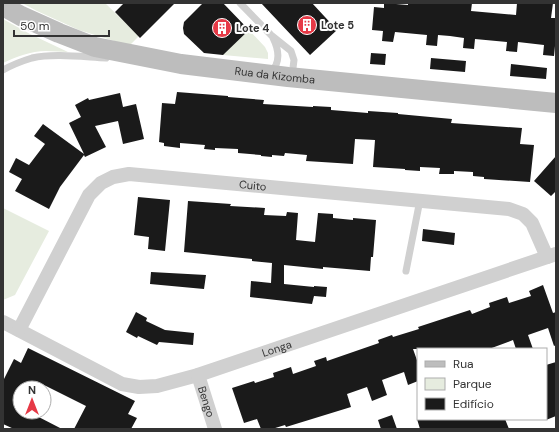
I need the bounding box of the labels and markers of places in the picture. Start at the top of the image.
building icon: Lote 5 [296,14,318,36]
building icon: Lote 4 [211,17,233,39]
place label: Lote 5 [321,18,354,32]
place label: Lote 4 [236,21,269,35]

